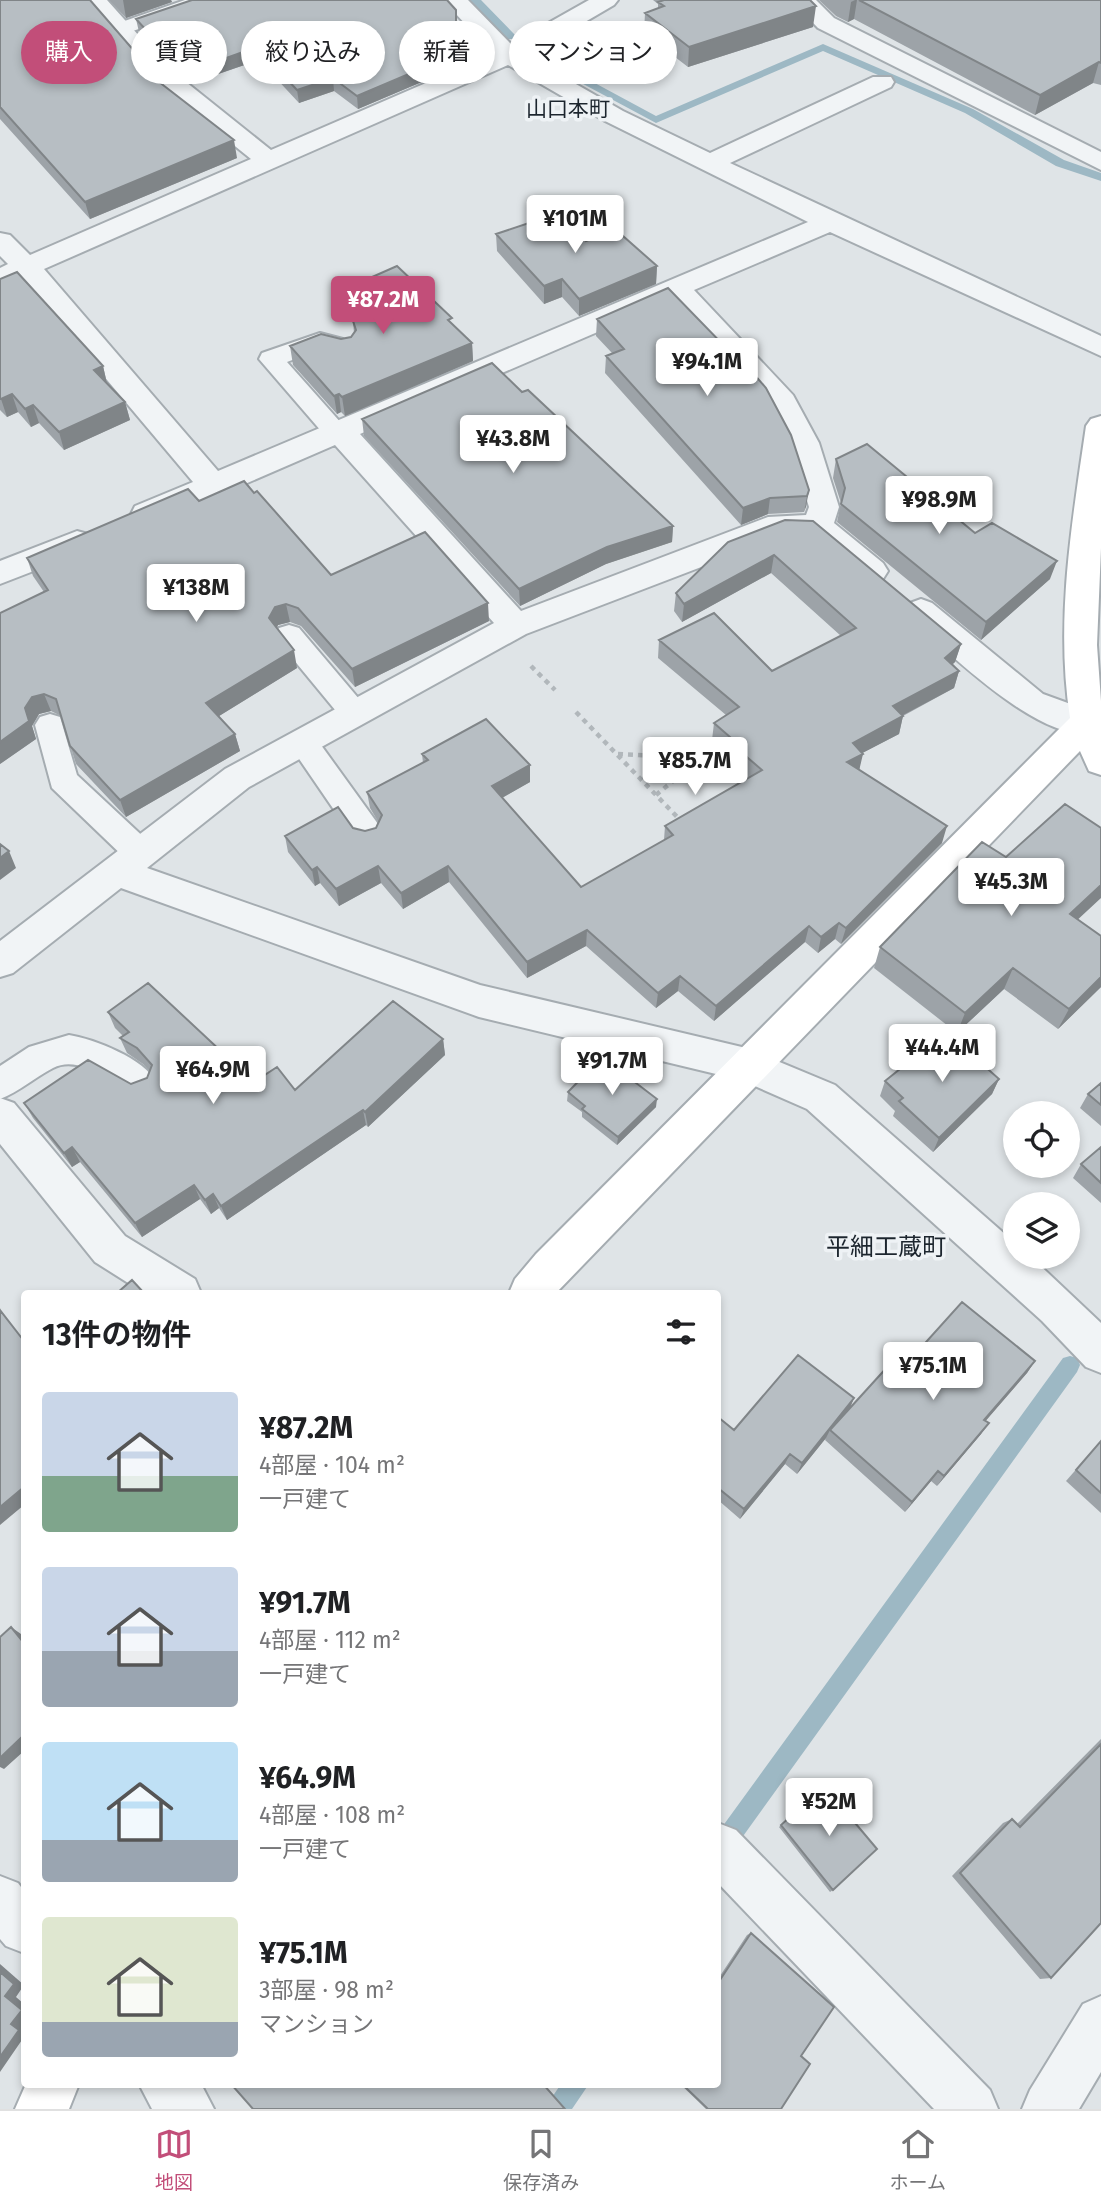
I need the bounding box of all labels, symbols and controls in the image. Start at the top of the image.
chip: 購入 [21,21,117,84]
chip: 賃貸 [131,21,227,84]
chip: 絞り込み [241,21,385,84]
chip: 新着 [399,21,495,84]
chip: マンション [509,21,677,84]
district label: 山口本町 [526,96,610,122]
pin: ¥101M [526,196,624,255]
text: ¥101M [543,204,607,232]
pin: ¥87.2M [326,276,440,336]
text: ¥87.2M [347,285,419,313]
pin: ¥94.1M [650,338,764,398]
text: ¥94.1M [672,347,742,375]
pin: ¥43.8M [456,416,570,475]
text: ¥43.8M [476,424,550,452]
pin: ¥98.9M [882,476,996,536]
text: ¥98.9M [902,485,976,513]
pin: ¥138M [147,564,245,624]
text: ¥138M [163,573,229,601]
pin: ¥85.7M [638,738,752,797]
text: ¥85.7M [659,746,731,774]
pin: ¥45.3M [954,858,1068,918]
text: ¥45.3M [974,867,1048,895]
pin: ¥44.4M [885,1024,999,1084]
text: ¥44.4M [905,1033,979,1061]
pin: ¥91.7M [555,1038,669,1097]
pin: ¥64.9M [156,1046,270,1106]
text: ¥91.7M [577,1046,647,1074]
text: ¥64.9M [176,1055,250,1083]
map controls [1003,1101,1080,1269]
button: locate [1003,1101,1080,1178]
button: layers [1003,1192,1080,1269]
district label: 平細工蔵町 [826,1233,946,1261]
icon: filters [662,1313,700,1351]
text: 13件の物件 [42,1317,192,1353]
pin: ¥75.1M [876,1342,990,1402]
text: ¥75.1M [899,1351,967,1379]
text: ¥87.2M [259,1410,353,1446]
icon: home [98,1420,182,1504]
text: 4部屋 · 104 m² [259,1451,405,1479]
text: 一戸建て [259,1485,351,1513]
text: ¥91.7M [259,1585,351,1621]
icon: home [98,1595,182,1679]
text: 4部屋 · 112 m² [259,1626,401,1654]
text: 一戸建て [259,1660,351,1688]
text: ¥64.9M [259,1760,356,1796]
icon: home [98,1770,182,1854]
pin: ¥52M [788,1778,870,1838]
text: ¥52M [802,1787,856,1815]
text: 4部屋 · 108 m² [259,1801,405,1829]
text: 一戸建て [259,1835,351,1863]
text: ¥75.1M [259,1935,348,1971]
icon: home [98,1945,182,2029]
text: 3部屋 · 98 m² [259,1976,394,2004]
text: マンション [259,2010,374,2038]
tab: 地図 [155,2125,193,2194]
tab: 保存済み [503,2125,579,2194]
tab: ホーム [889,2125,946,2194]

